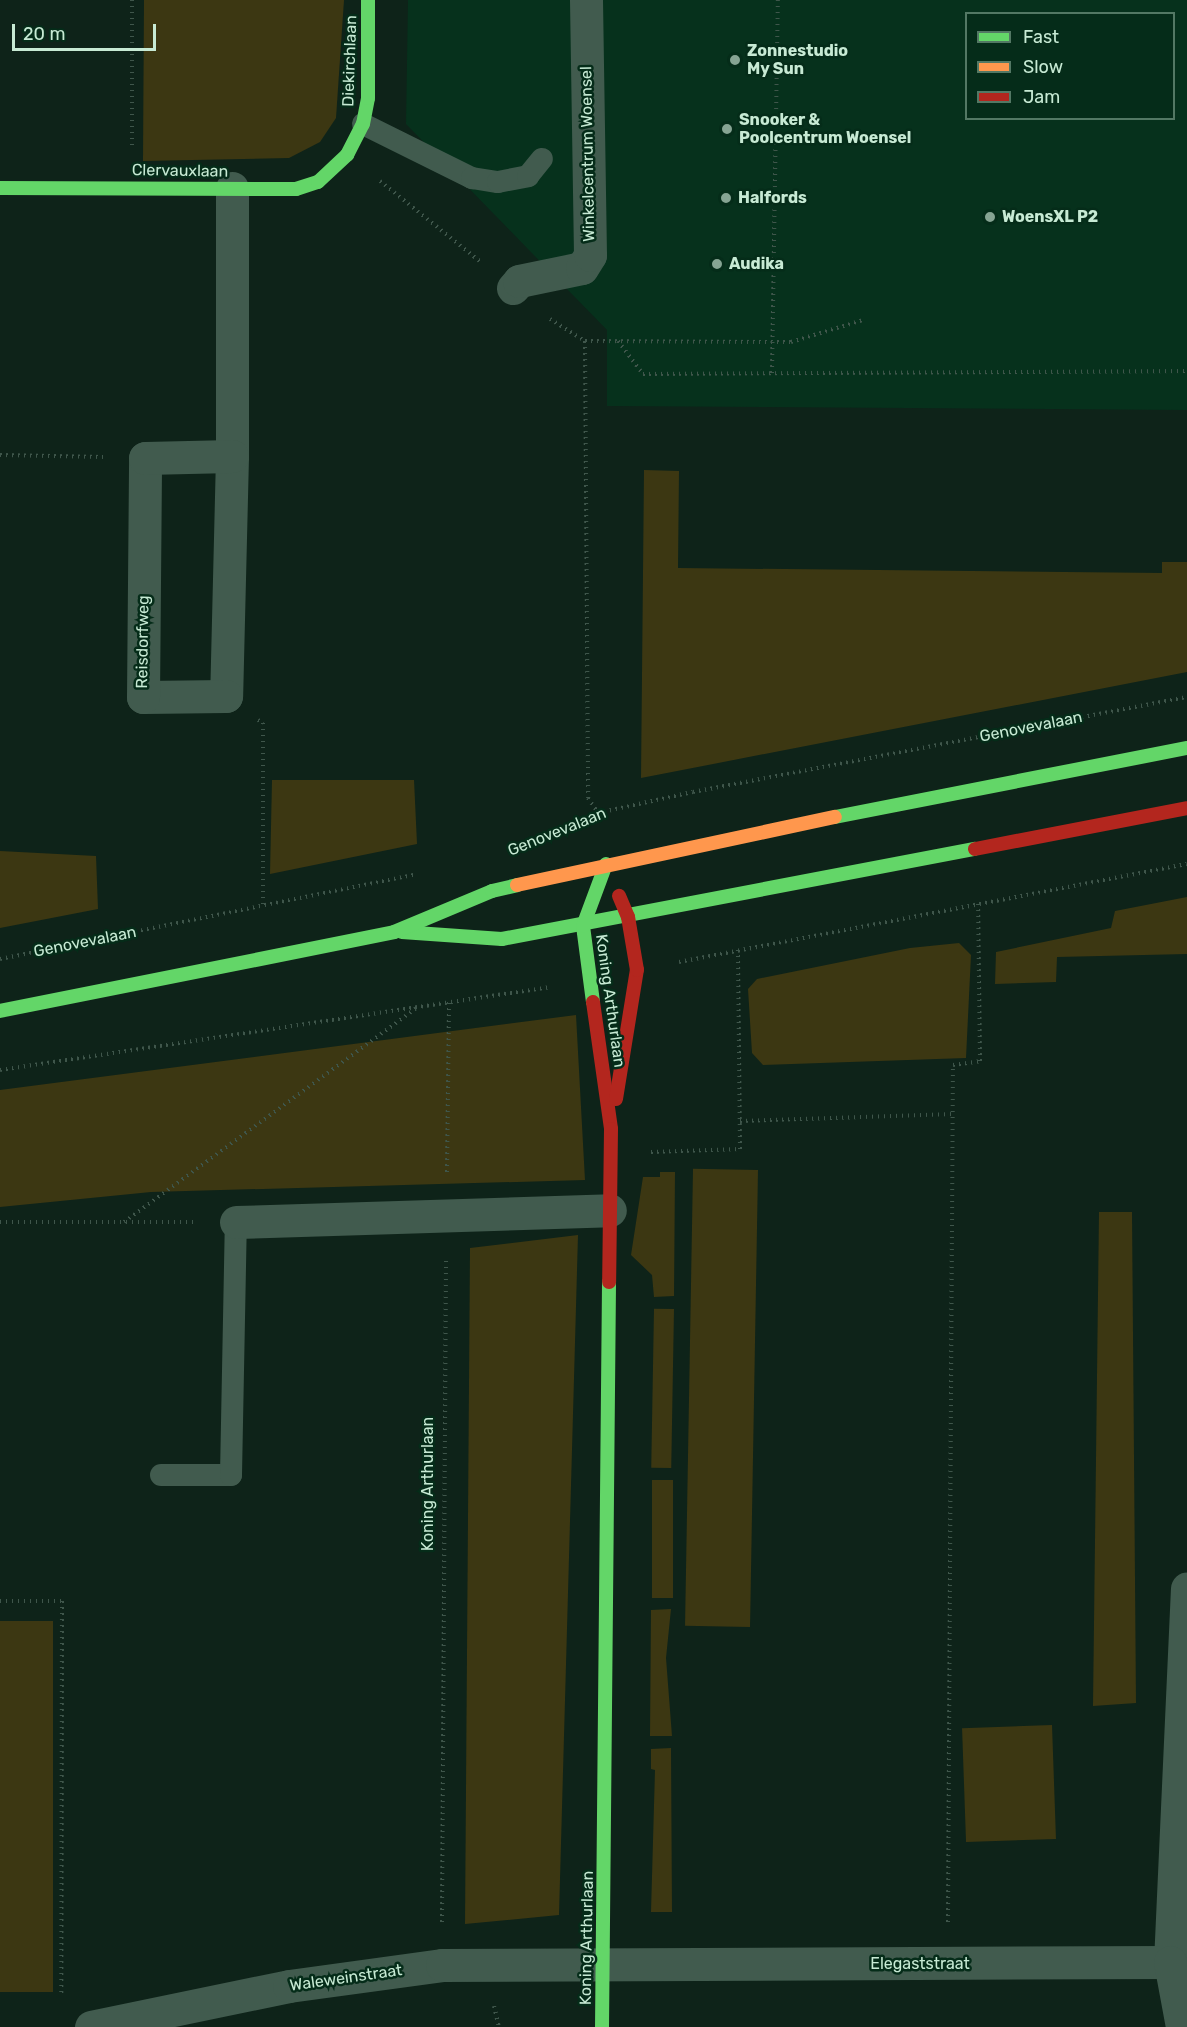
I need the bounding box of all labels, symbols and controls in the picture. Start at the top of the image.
scale bar [15,12,159,50]
legend [965,12,1175,120]
street label: Diekirchlaan [339,15,361,107]
text: 20 m [23,23,65,45]
text: Fast [1023,26,1059,48]
place label: Zonnestudio My Sun [747,41,848,79]
marker: Zonnestudio My Sun [728,53,742,67]
text: Slow [1023,56,1063,78]
street label: Winkelcentrum Woensel [577,66,599,242]
text: Jam [1023,86,1060,108]
place label: Snooker & Poolcentrum Woensel [739,110,912,148]
marker: Snooker & Poolcentrum Woensel [720,122,734,136]
street label: Clervauxlaan [132,161,228,181]
place label: Halfords [738,188,807,208]
marker: Halfords [719,191,733,205]
place label: WoensXL P2 [1002,207,1098,227]
marker: WoensXL P2 [983,210,997,224]
place label: Audika [729,254,784,274]
marker: Audika [710,257,724,271]
street label: Reisdorfweg [133,595,153,689]
street label: Genovevalaan [978,708,1084,746]
street label: Genovevalaan [505,804,609,860]
street label: Genovevalaan [32,923,138,961]
street label: Koning Arthurlaan [591,933,629,1069]
street label: Koning Arthurlaan [418,1417,438,1551]
street label: Koning Arthurlaan [576,1870,598,2006]
street label: Elegaststraat [870,1954,970,1974]
street label: Waleweinstraat [289,1961,403,1995]

